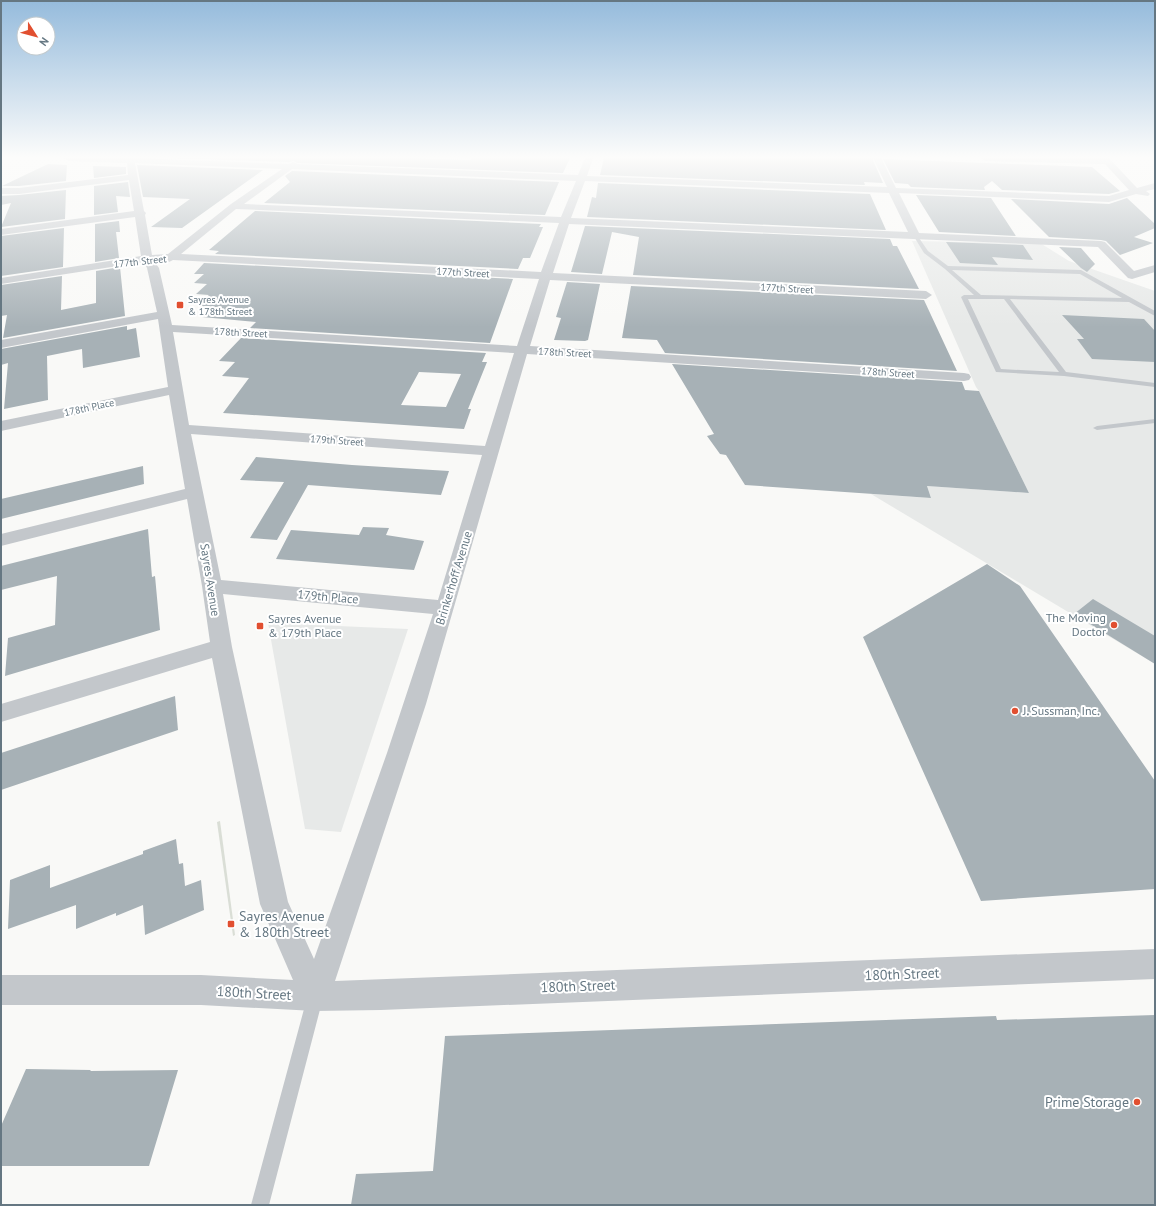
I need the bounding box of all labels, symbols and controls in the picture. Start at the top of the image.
north arrow [16,16,56,56]
text: N [36,35,52,49]
street label: 177th Street [113,252,168,271]
street label: 177th Street [436,265,490,280]
street label: 177th Street [760,281,814,296]
place label: Sayres Avenue & 178th Street [188,293,253,318]
marker: Sayres Avenue & 178th Street [175,300,185,310]
street label: 178th Street [214,325,269,340]
street label: 178th Street [538,345,593,360]
street label: 178th Street [861,364,916,381]
street label: 178th Place [63,396,115,419]
street label: 179th Street [310,432,365,449]
street label: Brinkerhoff Avenue [432,529,475,627]
street label: Sayres Avenue [197,542,224,617]
street label: 179th Place [297,586,359,607]
place label: The Moving Doctor [1046,610,1106,639]
place label: Sayres Avenue & 179th Place [268,611,342,640]
marker: The Moving Doctor [1109,620,1119,630]
marker: Sayres Avenue & 179th Place [255,621,265,631]
place label: J. Sussman, Inc. [1022,703,1100,718]
marker: J. Sussman, Inc. [1010,706,1020,716]
place label: Sayres Avenue & 180th Street [239,907,329,941]
marker: Sayres Avenue & 180th Street [226,919,236,929]
street label: 180th Street [864,964,940,984]
street label: 180th Street [540,976,616,996]
street label: 180th Street [216,982,292,1004]
place label: Prime Storage [1045,1093,1129,1111]
marker: Prime Storage [1132,1097,1142,1107]

